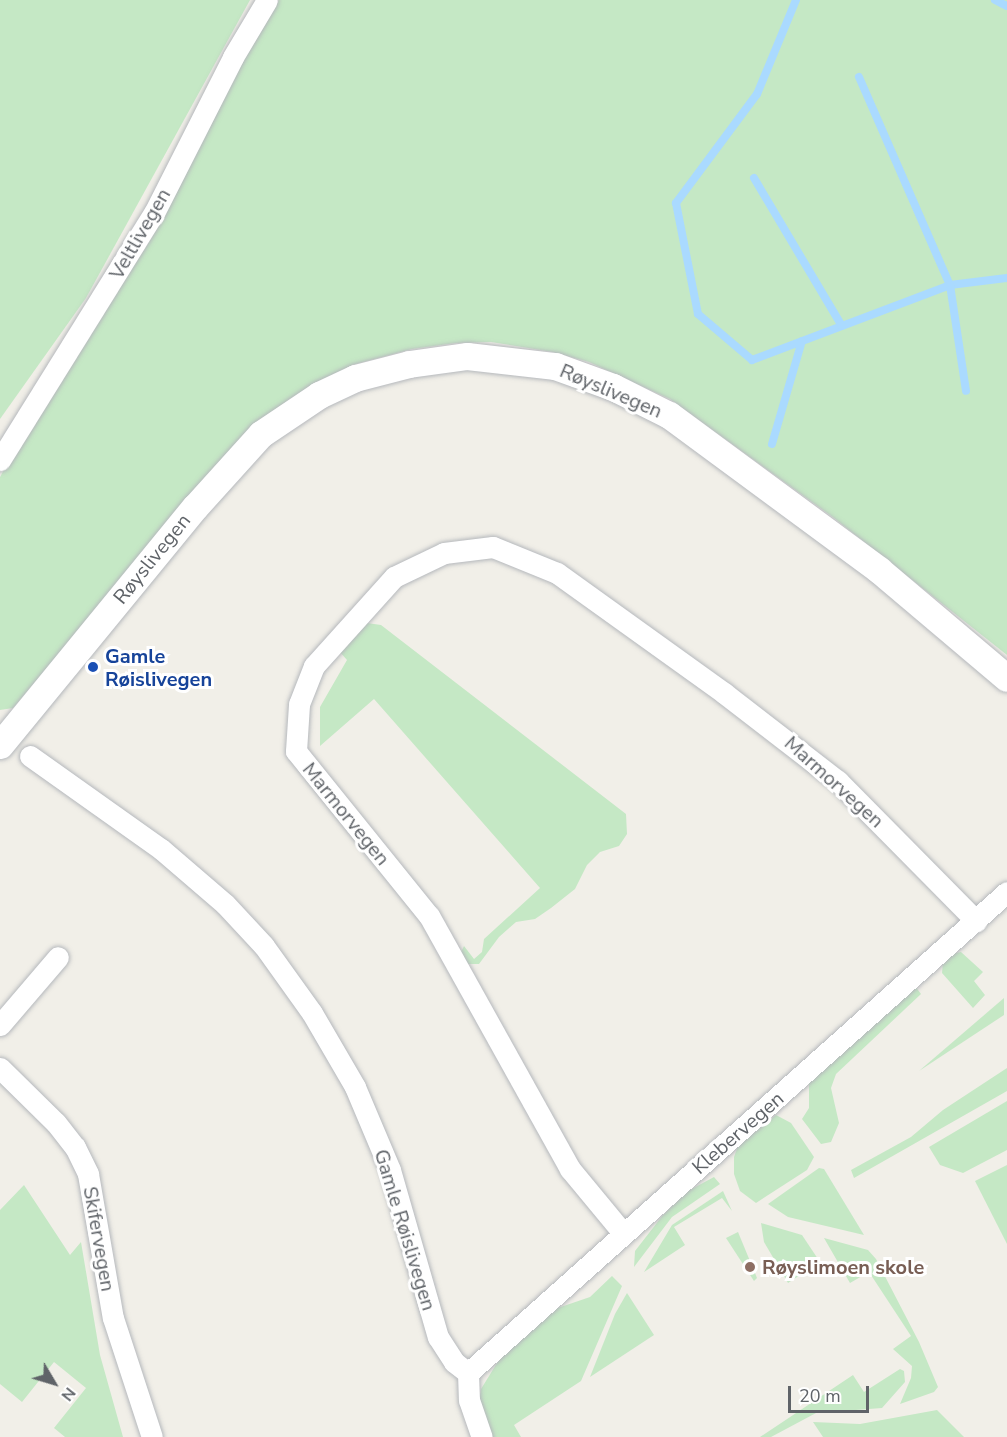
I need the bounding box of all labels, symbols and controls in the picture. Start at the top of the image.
street label: Veltlivegen [104,184,176,284]
street label: Røyslivegen [556,359,666,423]
street label: Røyslivegen [108,509,196,609]
place label: Gamle Røislivegen [105,644,212,691]
marker: Gamle Røislivegen [86,660,100,674]
street label: Marmorvegen [779,731,889,833]
street label: Marmorvegen [297,758,395,870]
street label: Klebervegen [687,1087,789,1179]
street label: Gamle Røislivegen [369,1146,441,1314]
street label: Skifervegen [78,1185,120,1293]
place label: Røyslimoen skole [762,1255,924,1279]
marker: Røyslimoen skole [743,1260,757,1274]
north arrow [24,1353,84,1413]
scale bar [791,1374,872,1412]
text: N [56,1383,81,1406]
text: 20 m [799,1384,841,1408]

